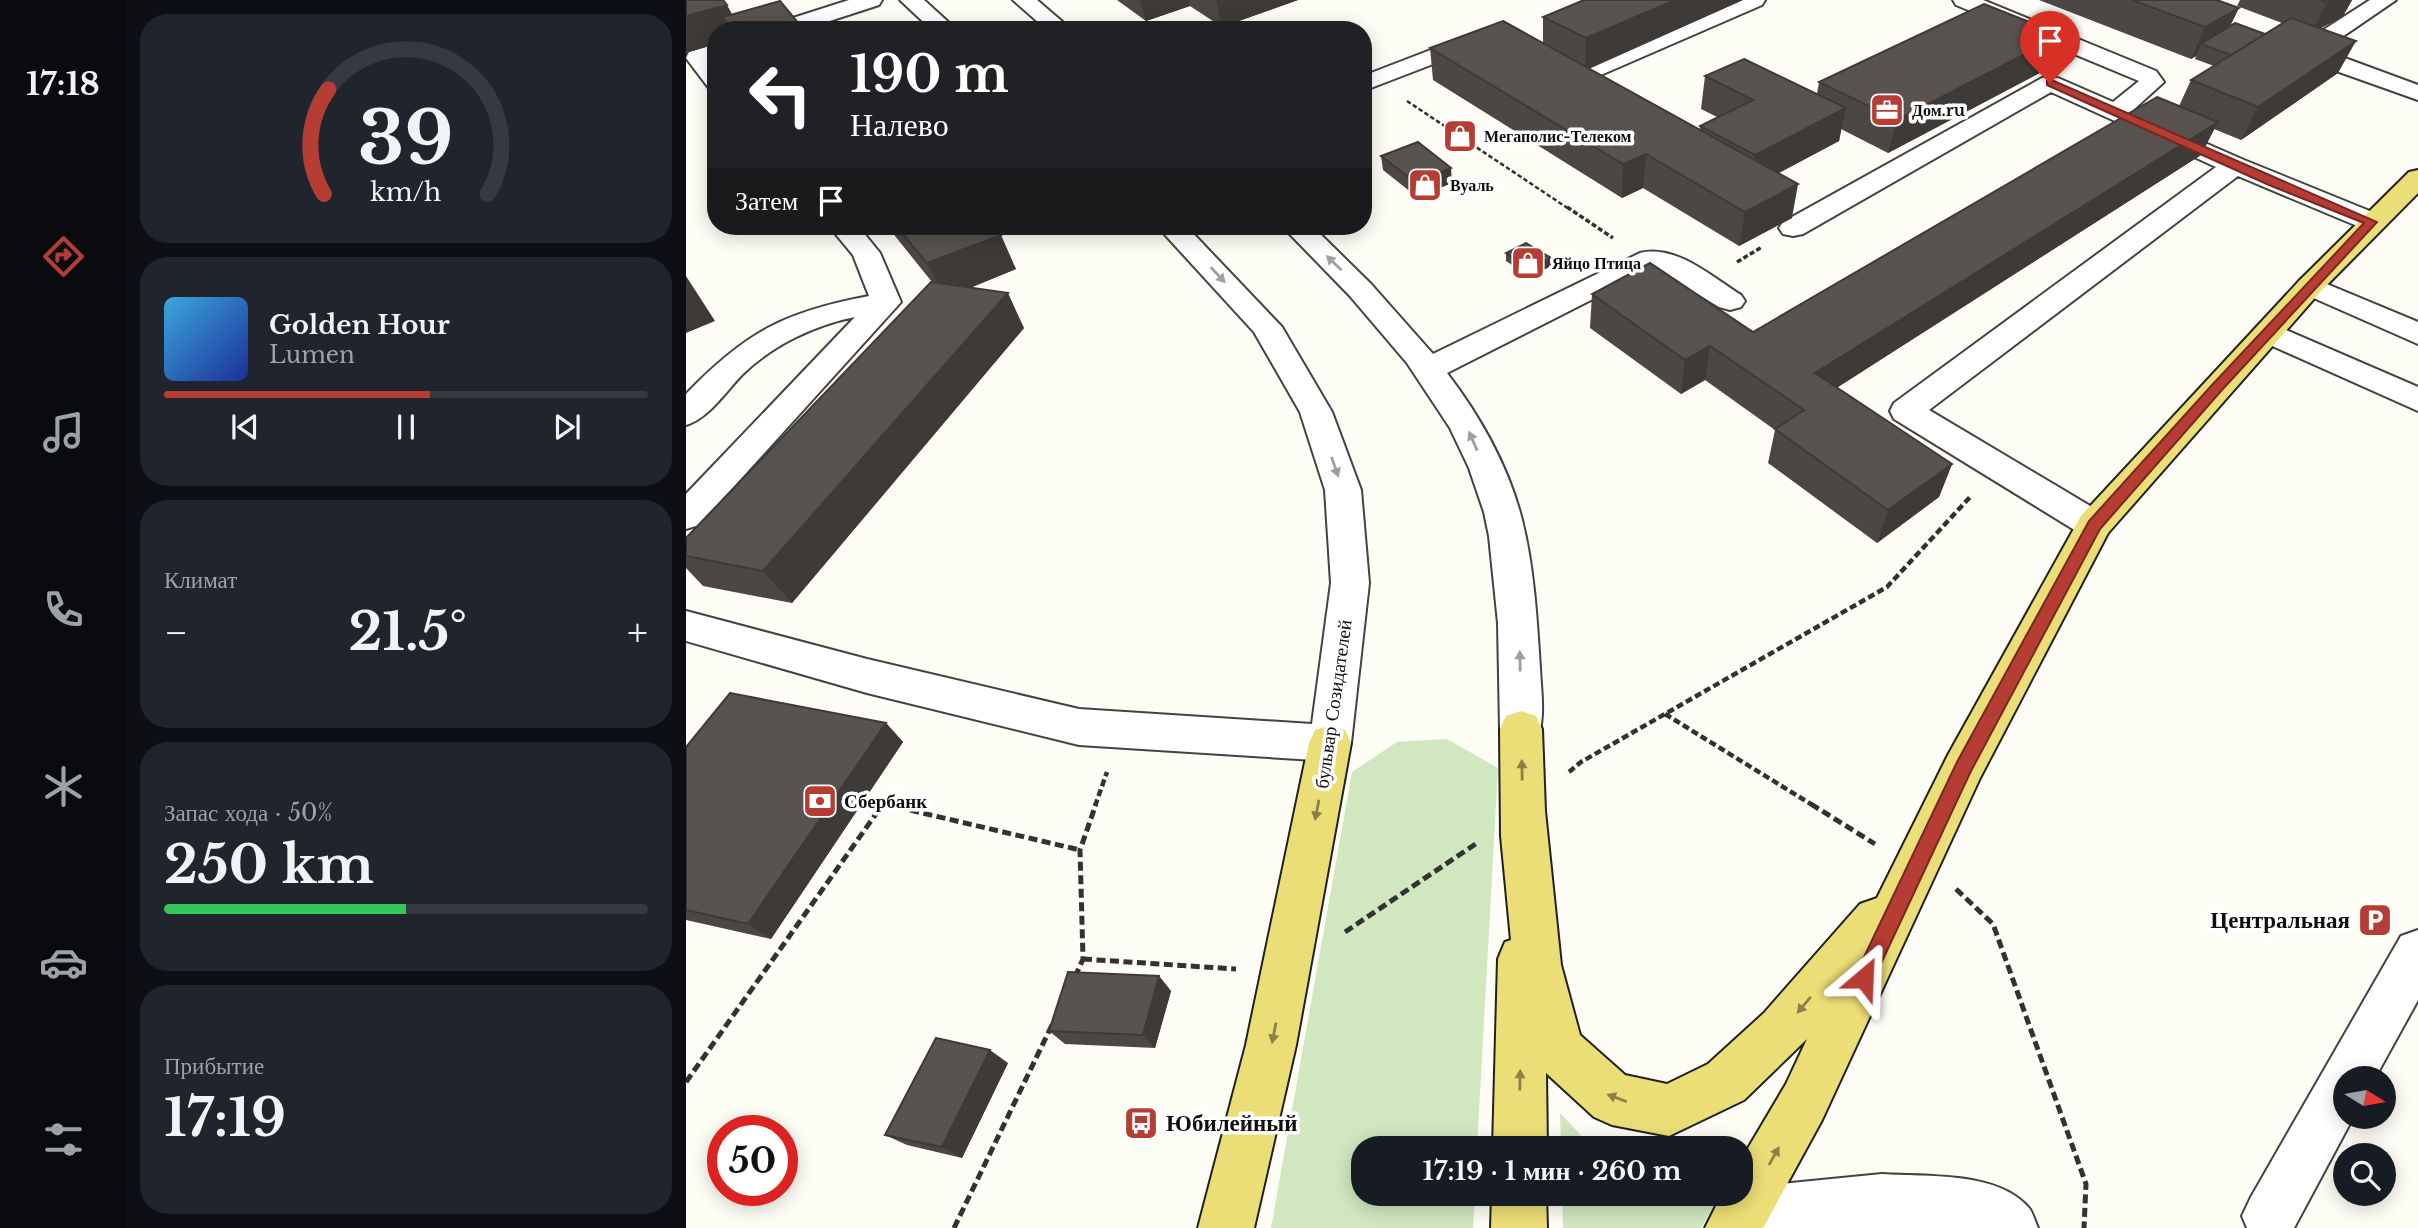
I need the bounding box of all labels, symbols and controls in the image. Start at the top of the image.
pin [2020,11,2080,83]
icon: arrive [2031,22,2069,60]
text: 190 m [850,44,1009,105]
icon: left [735,49,826,140]
text: 17:18 [26,64,100,104]
office icon: Дом.ru [1868,91,1906,129]
text: 39 [358,94,454,185]
place label: Дом.ru [1912,100,1966,120]
text: Налево [850,105,949,145]
shop icon: Мегаполис-Телеком [1441,117,1479,155]
place label: Мегаполис-Телеком [1484,126,1632,146]
shop icon: Вуаль [1406,166,1444,204]
place label: Вуаль [1450,175,1494,195]
text: km/h [371,177,441,208]
icon: arrive [812,182,850,220]
text: Затем [735,185,798,217]
icon: directions [39,232,88,281]
shop icon: Яйцо Птица [1509,244,1547,282]
place label: Яйцо Птица [1552,253,1641,273]
one-way arrow [1325,254,1342,271]
one-way arrow [1209,266,1225,283]
text: Golden Hour [269,309,450,341]
text: Lumen [269,341,355,369]
icon: music [39,408,88,457]
icon: previous [226,408,264,446]
icon: pause [387,408,425,446]
icon: next [548,408,586,446]
one-way arrow [1467,430,1478,451]
one-way arrow [1330,457,1341,478]
text: Климат [164,566,237,594]
icon: phone [39,585,88,634]
text: 21.5° [348,600,467,664]
text: − [164,609,188,656]
text: + [627,609,648,656]
street label: бульвар Созидателей [1310,618,1357,790]
one-way arrow [1514,650,1525,672]
one-way arrow [1516,759,1528,781]
icon: climate [39,762,88,811]
bank icon: Сбербанк [801,782,839,820]
place label: Сбербанк [844,790,927,813]
text: Запас хода · 50% [164,799,333,827]
one-way arrow [1312,799,1323,821]
text: 250 km [164,833,374,897]
parking icon: Центральная [2356,901,2394,939]
place label: Центральная [2210,906,2350,934]
icon: car [39,938,88,987]
position arrow [1827,941,1901,1015]
one-way arrow [1797,997,1812,1014]
one-way arrow [1268,1022,1279,1044]
text: Прибытие [164,1052,264,1080]
north arrow [2333,1066,2396,1129]
map controls [2333,1066,2396,1206]
one-way arrow [1515,1069,1526,1091]
text: 17:19 [164,1086,286,1150]
one-way arrow [1606,1093,1627,1104]
bus stop icon: Юбилейный [1122,1104,1160,1142]
place label: Юбилейный [1166,1109,1297,1137]
icon: filters [39,1115,88,1164]
speed limit sign: 50 [707,1115,798,1206]
button: search [2333,1143,2396,1206]
one-way arrow [1768,1147,1780,1166]
text: 17:19 · 1 мин · 260 m [1423,1155,1681,1187]

